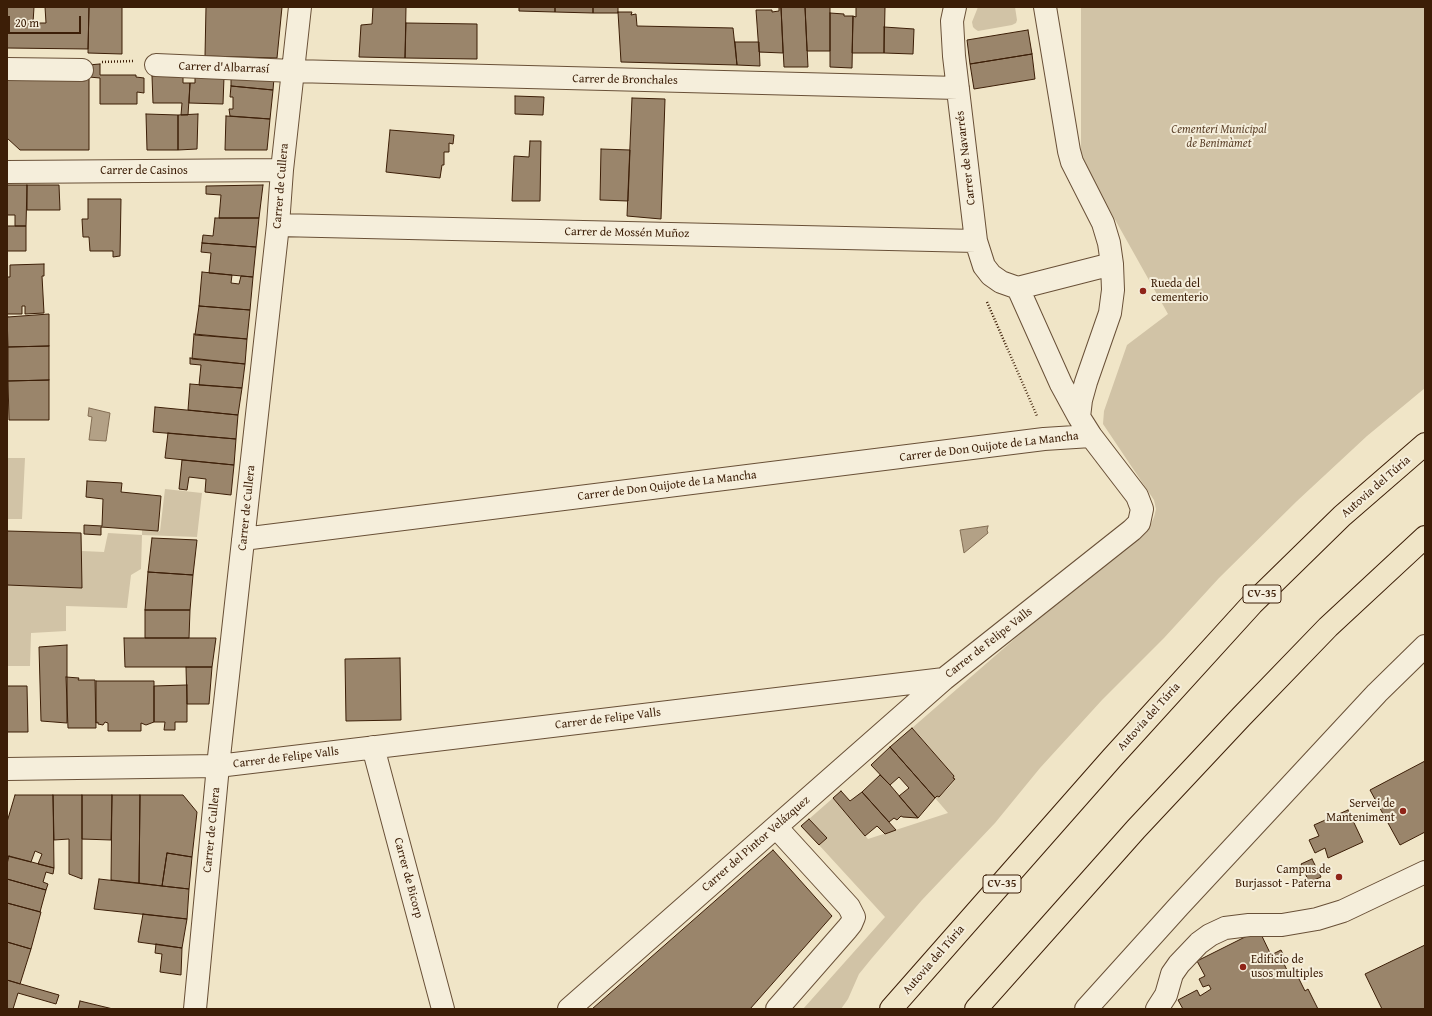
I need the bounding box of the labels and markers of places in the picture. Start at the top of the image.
place label: Rueda del cementerio [1151,277,1208,305]
marker: Rueda del cementerio [1138,286,1148,296]
place label: Servei de Manteniment [1326,797,1395,825]
marker: Servei de Manteniment [1398,806,1408,816]
place label: Campus de Burjassot - Paterna [1235,863,1331,891]
marker: Campus de Burjassot - Paterna [1334,872,1344,882]
place label: Edificio de usos multiples [1251,953,1323,981]
marker: Edificio de usos multiples [1238,962,1248,972]

